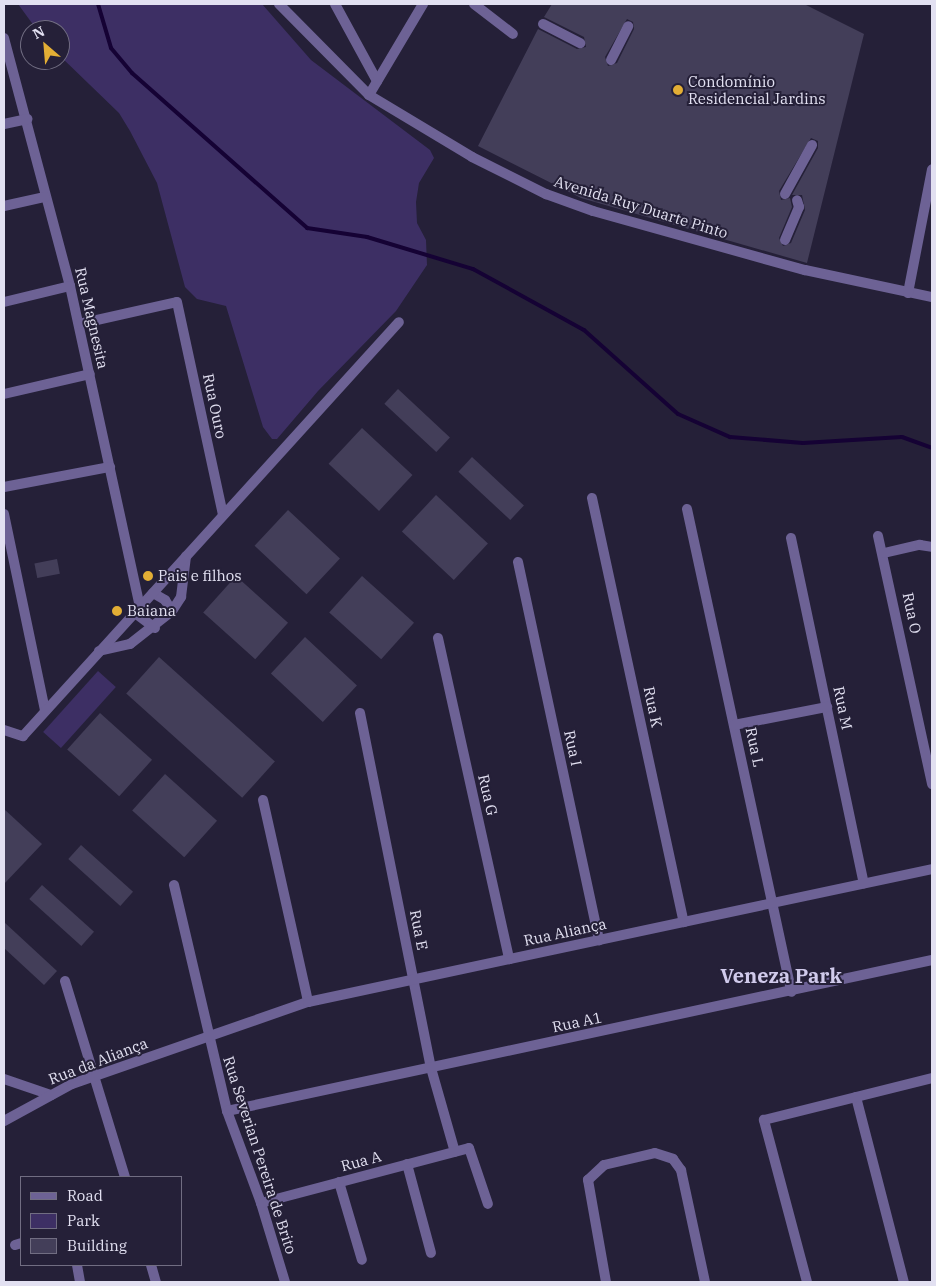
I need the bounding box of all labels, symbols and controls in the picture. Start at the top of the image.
north arrow [20,20,70,70]
text: N [30,22,48,43]
place label: Condomínio Residencial Jardins [688,72,826,107]
marker: Condomínio Residencial Jardins [672,84,684,96]
street label: Avenida Ruy Duarte Pinto [552,172,730,242]
street label: Rua Magnesita [72,266,112,370]
street label: Rua Ouro [199,372,231,440]
place label: Pais e filhos [158,567,242,585]
marker: Pais e filhos [142,570,154,582]
street label: Rua O [899,591,925,635]
place label: Baiana [127,602,176,620]
marker: Baiana [111,605,123,617]
street label: Rua K [640,685,666,729]
street label: Rua M [830,685,856,731]
street label: Rua L [742,726,768,768]
street label: Rua I [560,728,586,768]
street label: Rua G [475,773,501,817]
street label: Rua E [406,908,432,952]
street label: Rua Aliança [522,914,608,950]
district label: Veneza Park [720,963,842,987]
street label: Rua A1 [551,1008,603,1036]
street label: Rua da Aliança [46,1034,150,1088]
street label: Rua Severian Pereira de Brito [219,1054,301,1256]
street label: Rua A [339,1147,383,1175]
legend [20,1176,182,1266]
text: Road [67,1186,103,1205]
text: Park [67,1211,100,1230]
text: Building [67,1236,127,1255]

